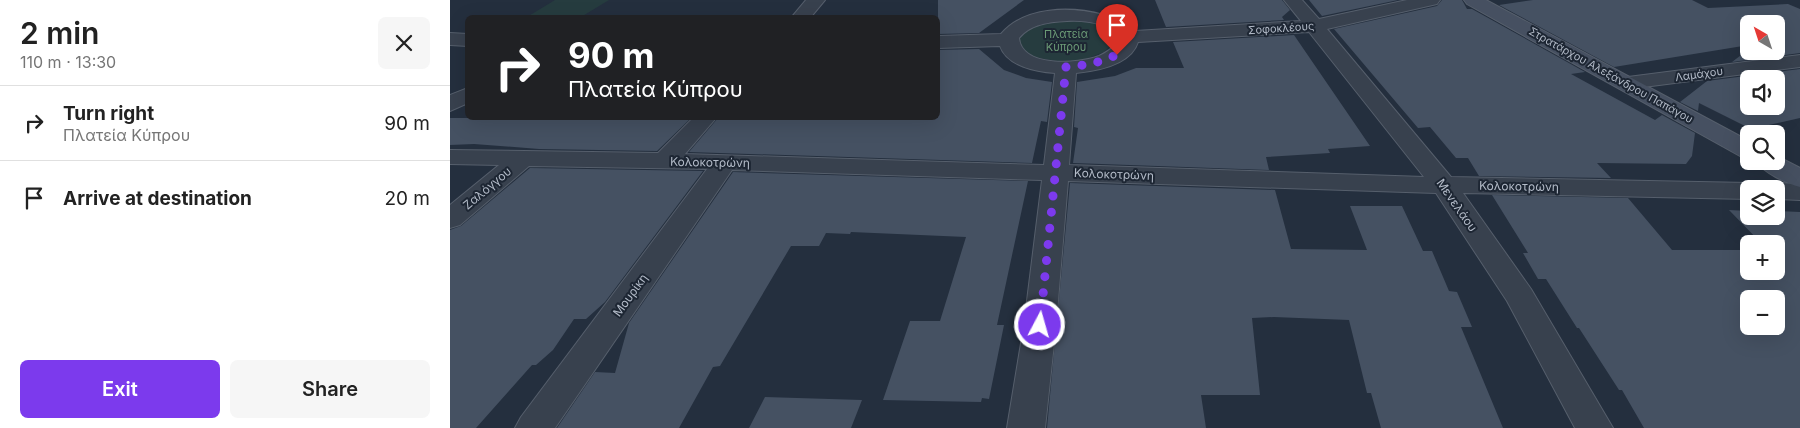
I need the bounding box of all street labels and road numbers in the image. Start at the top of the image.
street label: Σοφοκλέους [1247,19,1315,37]
street label: Στρατάρχου Αλεξάνδρου Παπάγου [1526,24,1696,126]
street label: Λαμάχου [1674,64,1724,84]
street label: Κολοκοτρώνη [670,154,750,170]
street label: Ζαλόγγου [460,164,514,212]
street label: Κολοκοτρώνη [1074,165,1154,183]
street label: Μενελάου [1433,176,1481,234]
street label: Κολοκοτρώνη [1479,178,1559,194]
street label: Μουρίκη [609,271,651,319]

